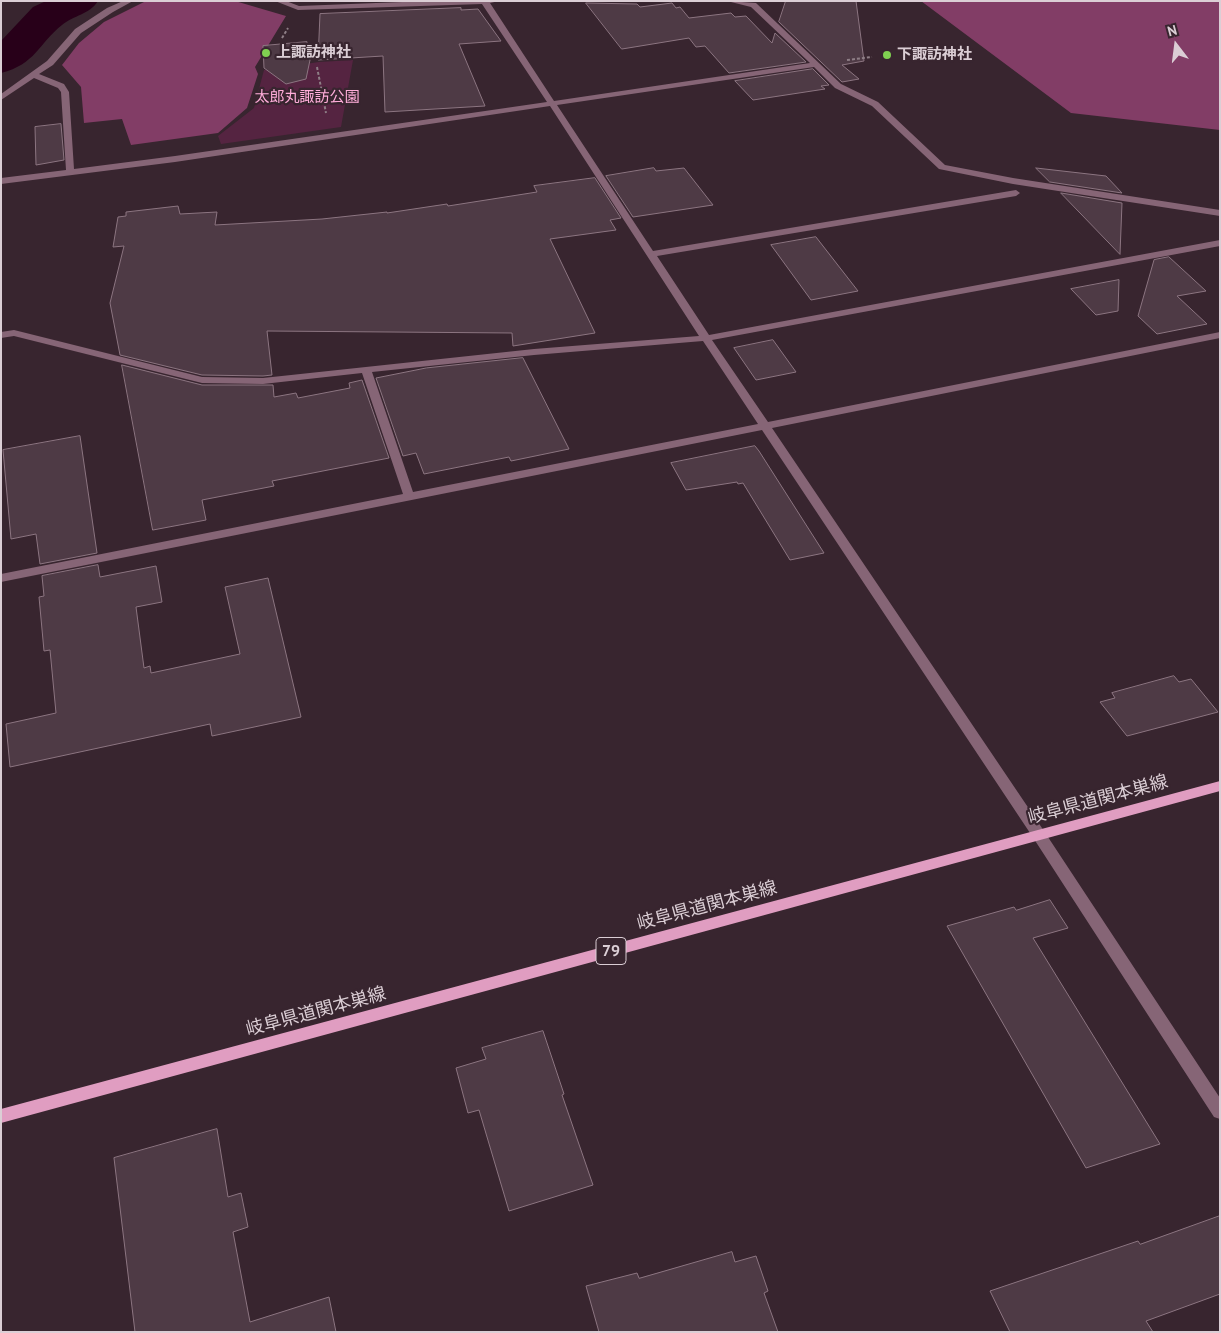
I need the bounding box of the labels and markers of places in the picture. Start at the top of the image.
place label: 上諏訪神社 [276,44,351,62]
place label: 下諏訪神社 [897,46,972,64]
marker: 上諏訪神社 [260,47,272,59]
marker: 下諏訪神社 [881,49,893,61]

